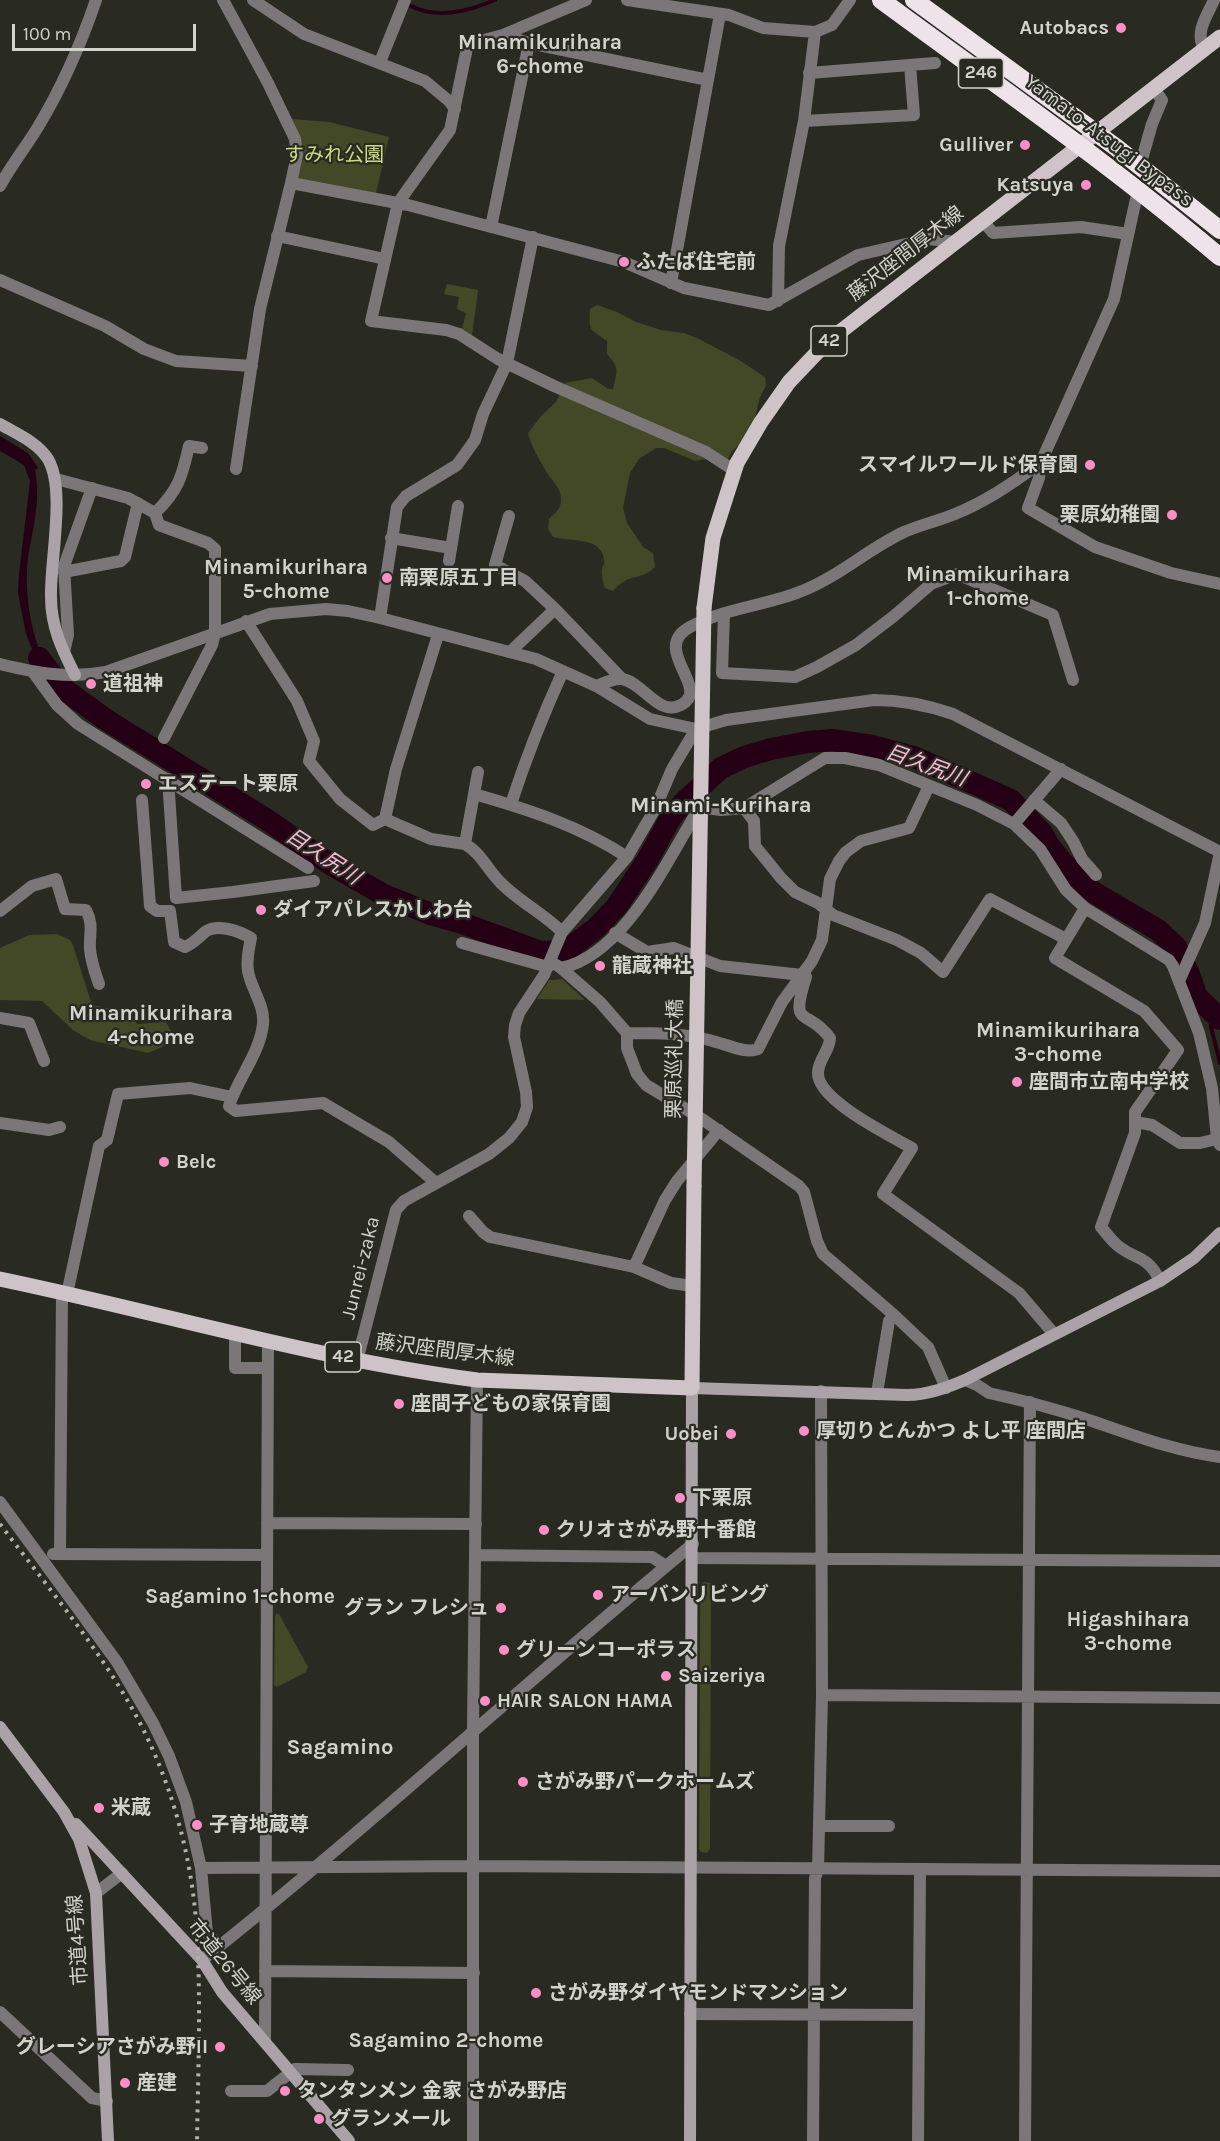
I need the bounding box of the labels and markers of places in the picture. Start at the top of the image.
place label: Autobacs [1020,16,1109,40]
marker: Autobacs [1114,21,1128,35]
place label: Gulliver [939,133,1013,157]
marker: Gulliver [1018,138,1032,152]
place label: Katsuya [996,173,1074,197]
marker: Katsuya [1079,178,1093,192]
place label: ふたば住宅前 [636,250,756,274]
marker: ふたば住宅前 [617,255,631,269]
place label: スマイルワールド保育園 [858,453,1078,477]
marker: スマイルワールド保育園 [1083,458,1097,472]
place label: 栗原幼稚園 [1060,503,1160,527]
marker: 栗原幼稚園 [1165,508,1179,522]
place label: 南栗原五丁目 [399,566,519,590]
marker: 南栗原五丁目 [380,571,394,585]
place label: 道祖神 [103,672,163,696]
marker: 道祖神 [84,677,98,691]
place label: エステート栗原 [158,772,298,796]
marker: エステート栗原 [139,777,153,791]
place label: ダイアパレスかしわ台 [273,898,473,922]
marker: ダイアパレスかしわ台 [254,903,268,917]
place label: 龍蔵神社 [612,954,692,978]
marker: 龍蔵神社 [593,959,607,973]
place label: 座間市立南中学校 [1029,1070,1189,1094]
marker: 座間市立南中学校 [1010,1075,1024,1089]
place label: Belc [176,1150,216,1174]
marker: Belc [157,1155,171,1169]
place label: 座間子どもの家保育園 [411,1392,611,1416]
marker: 座間子どもの家保育園 [392,1397,406,1411]
place label: 厚切りとんかつ よし平 座間店 [816,1419,1086,1443]
place label: Uobei [664,1422,719,1446]
marker: 厚切りとんかつ よし平 座間店 [797,1424,811,1438]
marker: Uobei [724,1427,738,1441]
place label: 下栗原 [692,1486,752,1510]
marker: 下栗原 [673,1491,687,1505]
place label: クリオさがみ野十番館 [556,1518,756,1542]
marker: クリオさがみ野十番館 [537,1523,551,1537]
place label: アーバンリビング [610,1583,769,1607]
marker: アーバンリビング [591,1588,605,1602]
place label: グラン フレシュ [344,1596,489,1620]
marker: グラン フレシュ [494,1601,508,1615]
place label: グリーンコーポラス [516,1638,696,1662]
marker: グリーンコーポラス [497,1643,511,1657]
place label: Saizeriya [678,1664,766,1688]
marker: Saizeriya [659,1669,673,1683]
place label: HAIR SALON HAMA [497,1689,672,1713]
marker: HAIR SALON HAMA [478,1694,492,1708]
place label: さがみ野パークホームズ [535,1770,755,1794]
marker: さがみ野パークホームズ [516,1775,530,1789]
place label: 米蔵 [111,1796,151,1820]
marker: 米蔵 [92,1801,106,1815]
place label: 子育地蔵尊 [209,1813,309,1837]
marker: 子育地蔵尊 [190,1818,204,1832]
place label: さがみ野ダイヤモンドマンション [548,1981,848,2005]
marker: さがみ野ダイヤモンドマンション [529,1986,543,2000]
place label: グレーシアさがみ野II [16,2035,208,2059]
marker: グレーシアさがみ野II [213,2040,227,2054]
place label: 産建 [137,2071,177,2095]
marker: 産建 [118,2076,132,2090]
place label: タンタンメン 金家 さがみ野店 [297,2079,567,2103]
marker: タンタンメン 金家 さがみ野店 [278,2084,292,2098]
place label: グランメール [331,2107,451,2131]
marker: グランメール [312,2112,326,2126]

